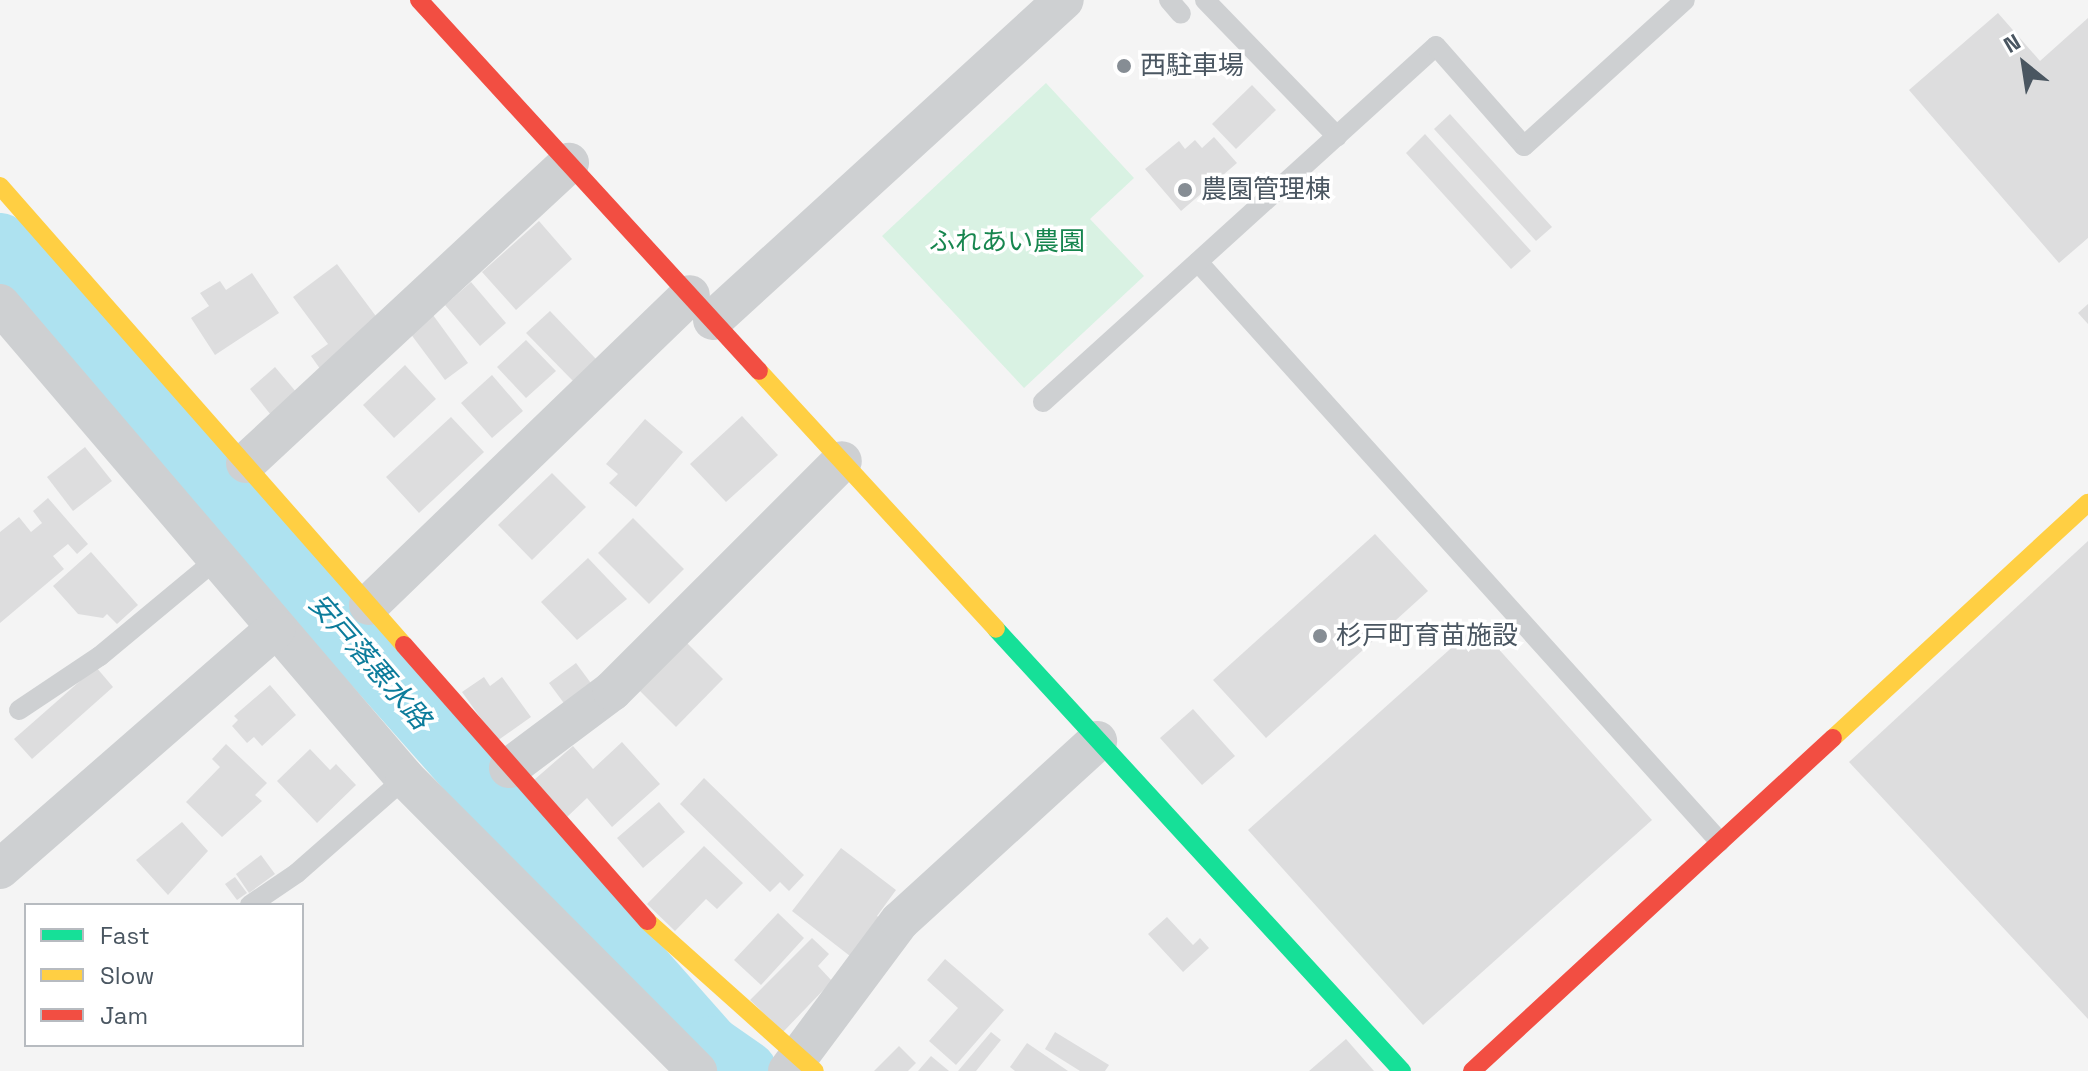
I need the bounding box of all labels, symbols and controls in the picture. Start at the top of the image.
north arrow [1984,24,2064,104]
text: N [1999,27,2025,59]
place label: 西駐車場 [1140,50,1244,82]
marker: 西駐車場 [1115,57,1133,75]
place label: 農園管理棟 [1201,174,1331,206]
marker: 農園管理棟 [1176,181,1194,199]
park label: ふれあい農園 [929,226,1085,258]
water label: 安戸落悪水路 [302,587,438,735]
place label: 杉戸町育苗施設 [1336,620,1518,652]
marker: 杉戸町育苗施設 [1311,627,1329,645]
legend [24,903,304,1047]
text: Fast [100,920,150,951]
text: Slow [100,960,154,991]
text: Jam [100,1000,148,1031]

